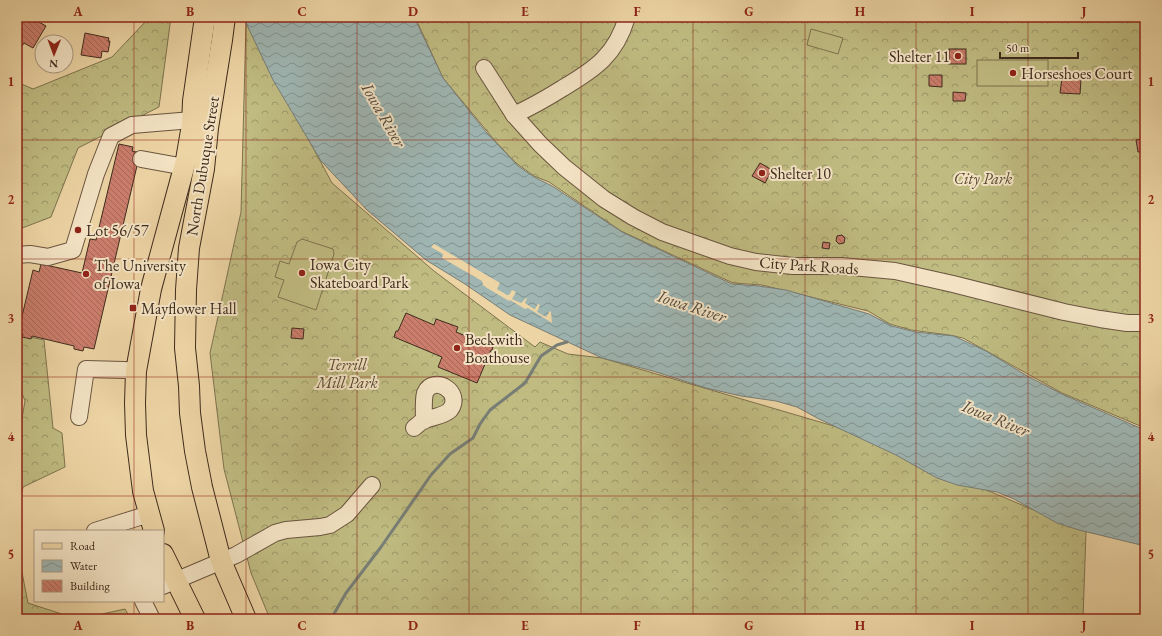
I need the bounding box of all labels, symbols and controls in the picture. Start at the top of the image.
text: A [72,3,83,20]
text: B [186,3,194,20]
text: C [297,3,307,20]
text: D [408,3,418,20]
text: E [521,3,529,20]
text: F [633,3,641,20]
text: G [744,3,754,20]
text: H [855,3,866,20]
text: I [970,3,975,20]
text: J [1080,3,1087,20]
north arrow [34,34,74,74]
scale bar [1000,34,1078,60]
text: 50 m [1006,40,1030,56]
place label: Shelter 11 [889,46,950,67]
marker: Shelter 11 [953,51,963,61]
text: N [49,57,58,71]
place label: Horseshoes Court [1021,63,1133,84]
marker: Horseshoes Court [1008,68,1018,78]
text: 1 [8,73,15,90]
text: 1 [1148,73,1155,90]
water label: Iowa River [356,78,412,153]
street label: North Dubuque Street [181,95,224,237]
place label: Shelter 10 [770,163,831,184]
marker: Shelter 10 [757,168,767,178]
park label: City Park [954,168,1013,189]
text: 2 [8,191,15,208]
text: 2 [1148,191,1155,208]
place label: Lot 56/57 [86,220,149,241]
marker: Lot 56/57 [73,225,83,235]
street label: City Park Roads [759,252,859,279]
place label: Iowa City Skateboard Park [310,254,409,293]
place label: The University of Iowa [94,255,187,294]
marker: Iowa City Skateboard Park [297,268,307,278]
marker: The University of Iowa [81,269,91,279]
water label: Iowa River [654,284,731,328]
place label: Mayflower Hall [141,298,237,319]
marker: Mayflower Hall [128,303,138,313]
text: 3 [8,310,15,327]
text: 3 [1148,310,1155,327]
place label: Beckwith Boathouse [465,329,529,368]
marker: Beckwith Boathouse [452,343,462,353]
park label: Terrill Mill Park [315,354,378,393]
water label: Iowa River [958,394,1034,442]
text: 4 [8,428,15,445]
text: 4 [1148,428,1155,445]
legend [34,530,164,602]
text: Road [70,538,96,554]
text: 5 [8,546,14,563]
text: 5 [1148,546,1154,563]
text: Water [70,558,97,574]
text: Building [70,578,111,594]
text: A [72,617,83,634]
text: B [186,617,194,634]
text: C [297,617,307,634]
text: D [408,617,418,634]
text: E [521,617,529,634]
text: F [633,617,641,634]
text: G [744,617,754,634]
text: H [855,617,866,634]
text: I [970,617,975,634]
text: J [1080,617,1087,634]

